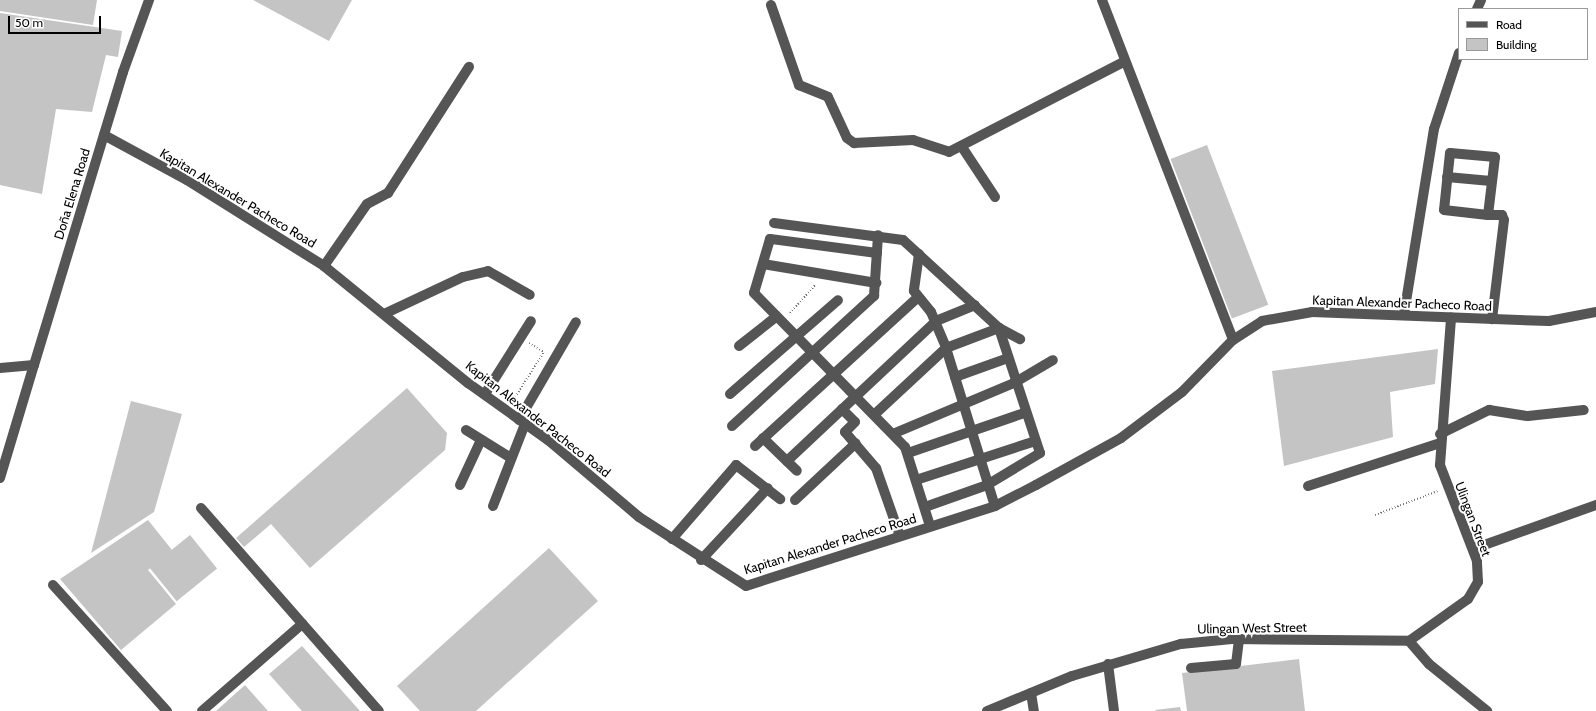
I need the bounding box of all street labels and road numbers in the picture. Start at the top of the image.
street label: Kapitan Alexander Pacheco Road [157,145,319,251]
street label: Doña Elena Road [51,147,93,241]
street label: Kapitan Alexander Pacheco Road [1312,292,1492,314]
street label: Kapitan Alexander Pacheco Road [462,358,614,480]
street label: Ulingan Street [1452,479,1494,559]
street label: Kapitan Alexander Pacheco Road [742,510,918,578]
street label: Ulingan West Street [1197,619,1307,637]

